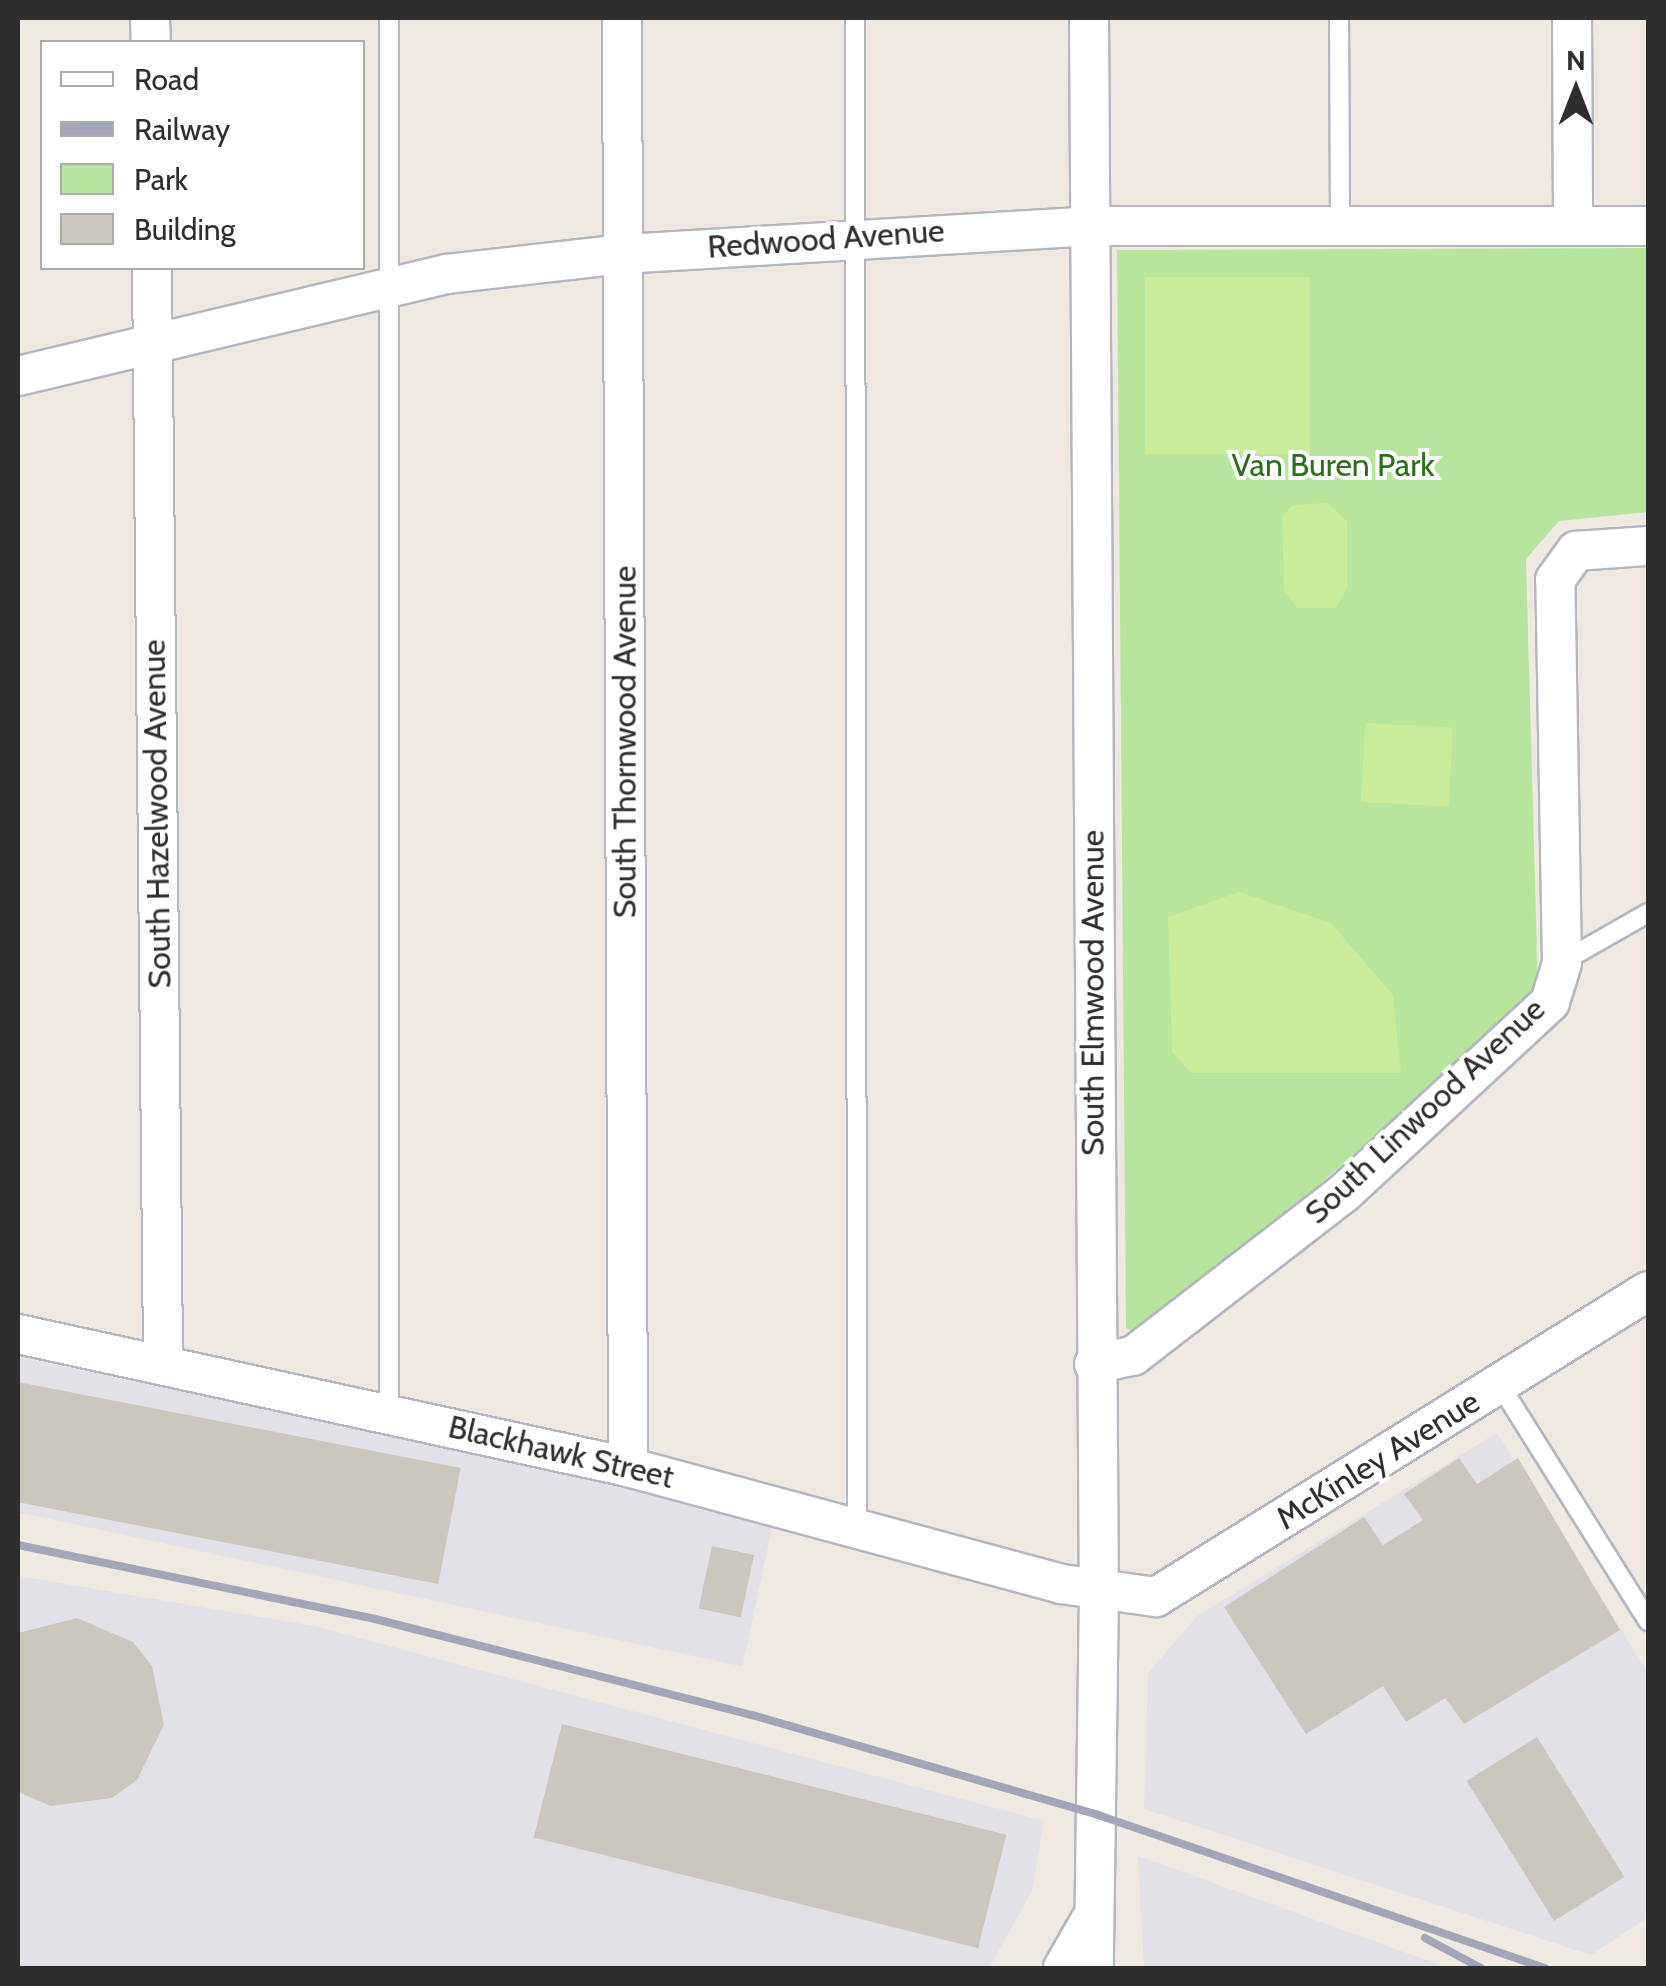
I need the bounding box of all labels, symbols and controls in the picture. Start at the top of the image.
legend [40,40,365,270]
north arrow [1526,40,1626,140]
text: N [1566,43,1586,77]
text: Road [134,61,199,98]
text: Railway [134,111,230,148]
text: Park [134,161,188,198]
text: Building [134,211,236,248]
street label: Redwood Avenue [706,212,946,266]
park label: Van Buren Park [1231,446,1435,484]
street label: South Thornwood Avenue [606,566,644,918]
street label: South Hazelwood Avenue [135,639,179,989]
street label: South Elmwood Avenue [1074,830,1112,1156]
street label: South Linwood Avenue [1297,990,1553,1232]
street label: McKinley Avenue [1270,1382,1486,1538]
street label: Blackhawk Street [445,1407,677,1497]

